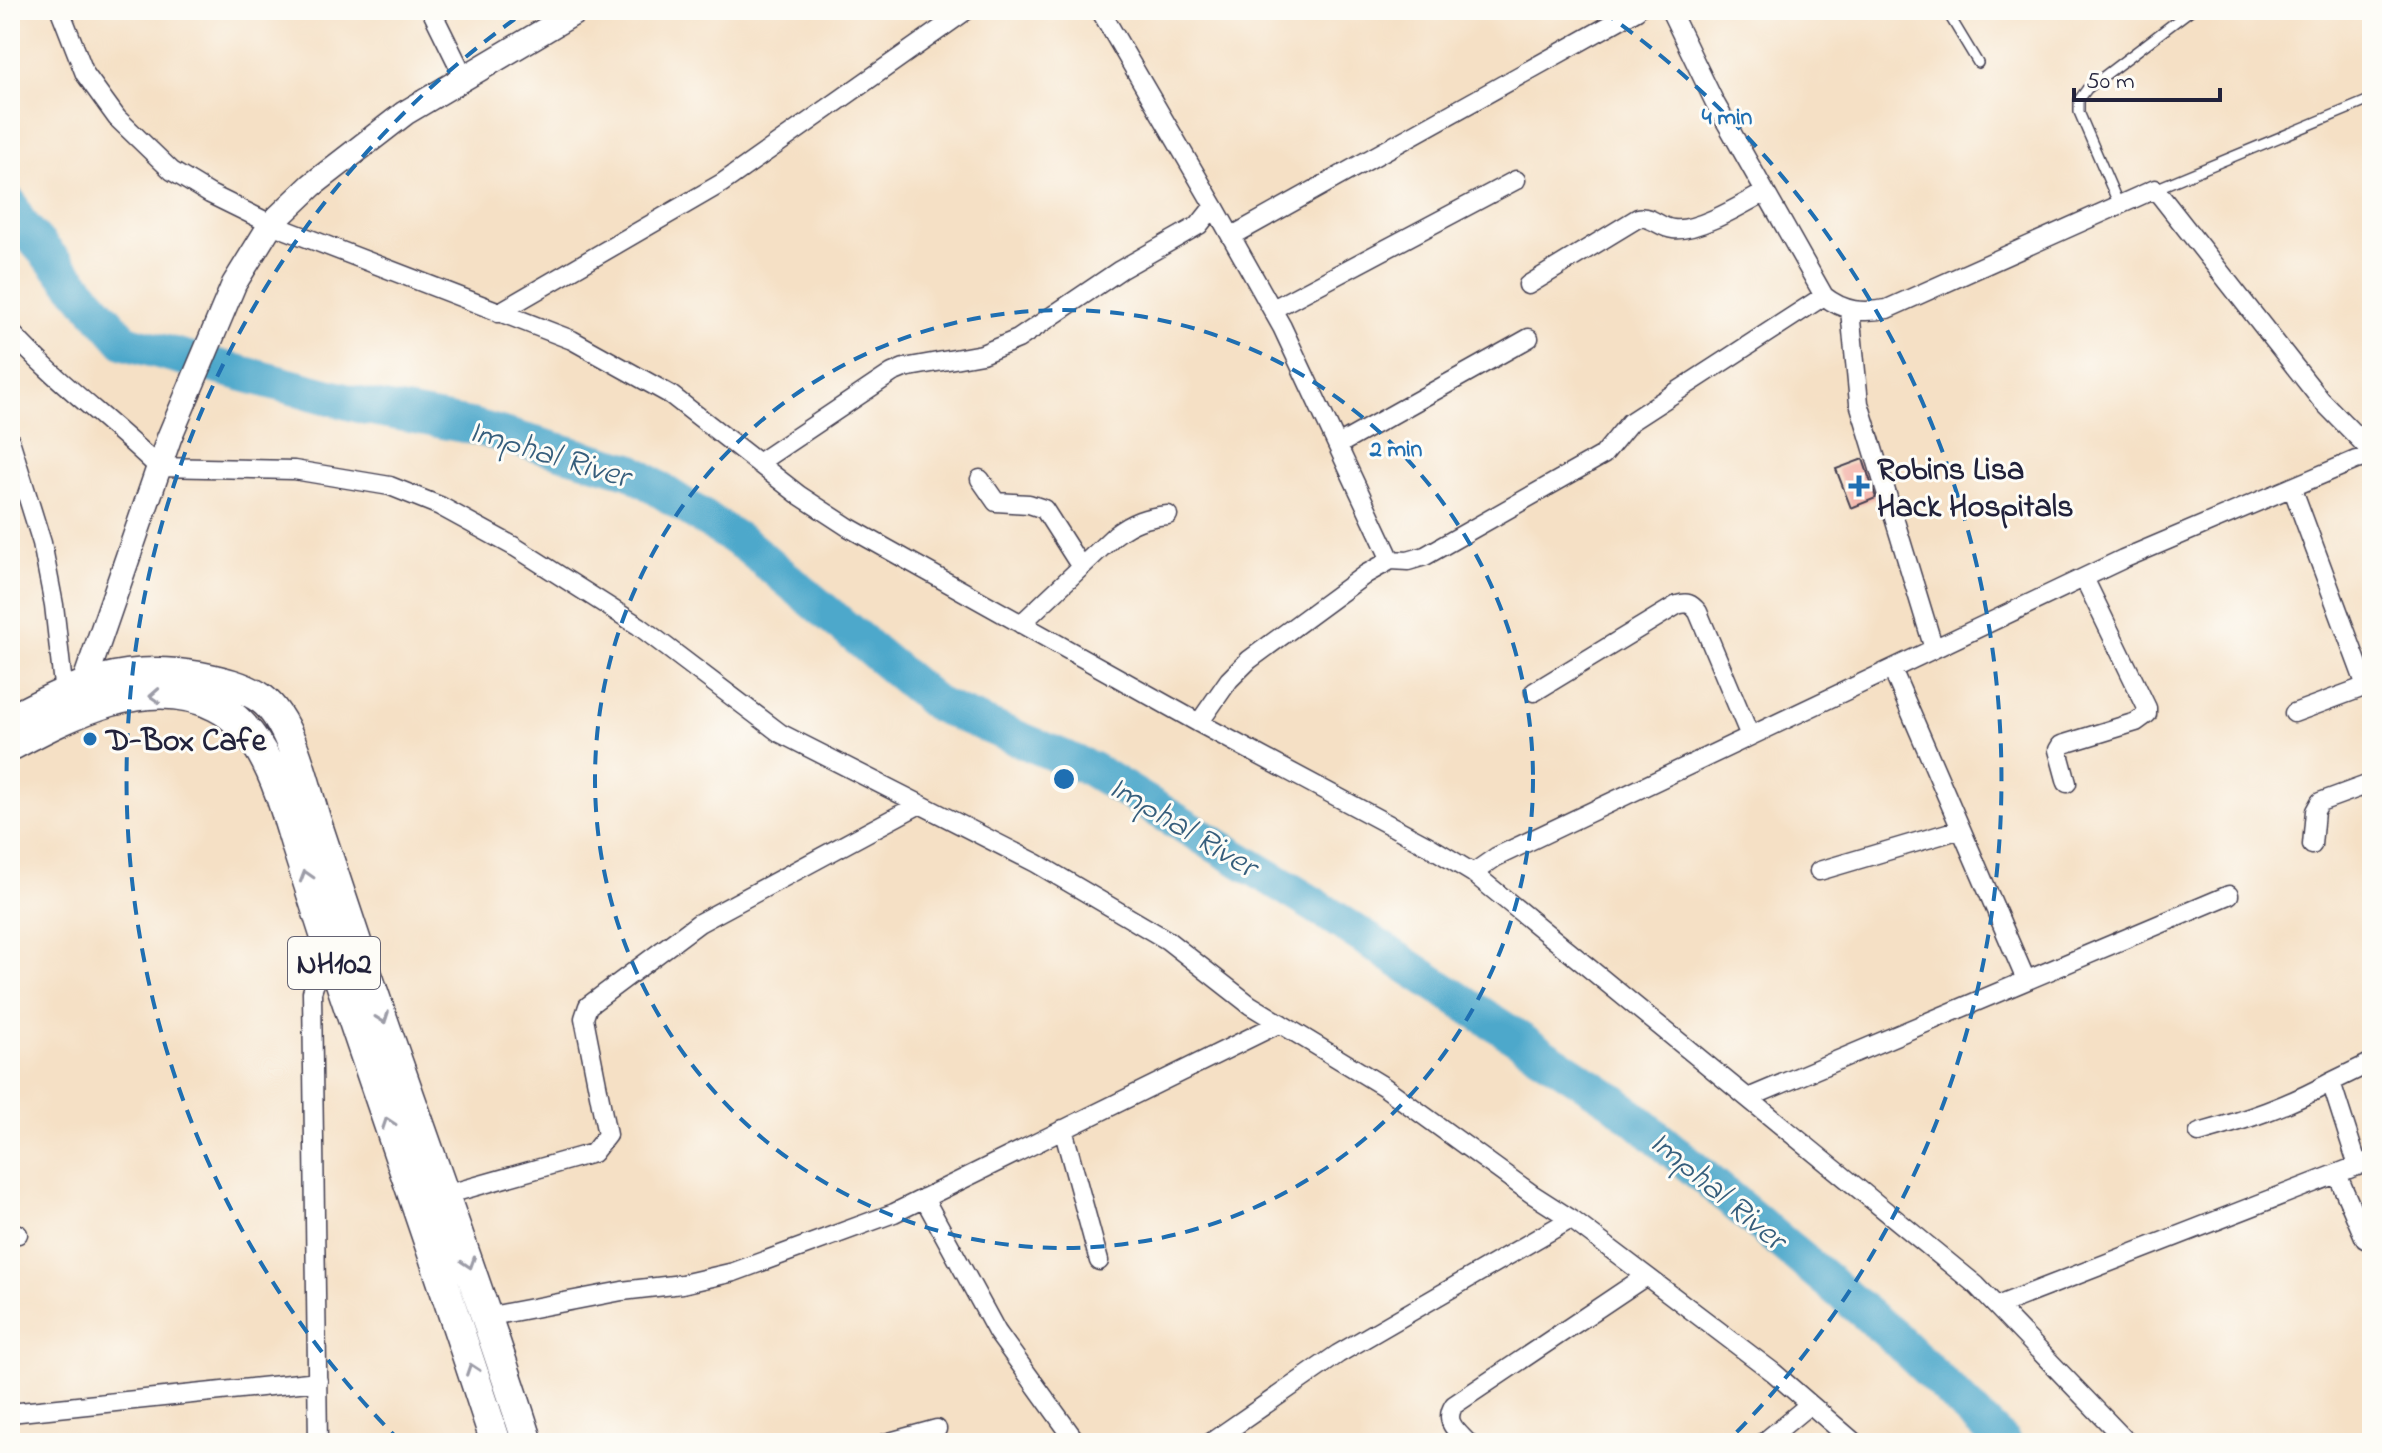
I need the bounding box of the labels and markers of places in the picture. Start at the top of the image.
place label: Robins Lisa Hack Hospitals [1877,448,2073,532]
marker: Robins Lisa Hack Hospitals [1848,475,1870,497]
place label: D-Box Cafe [104,719,268,766]
marker: D-Box Cafe [81,730,99,748]
centre of rings [1050,765,1078,793]

